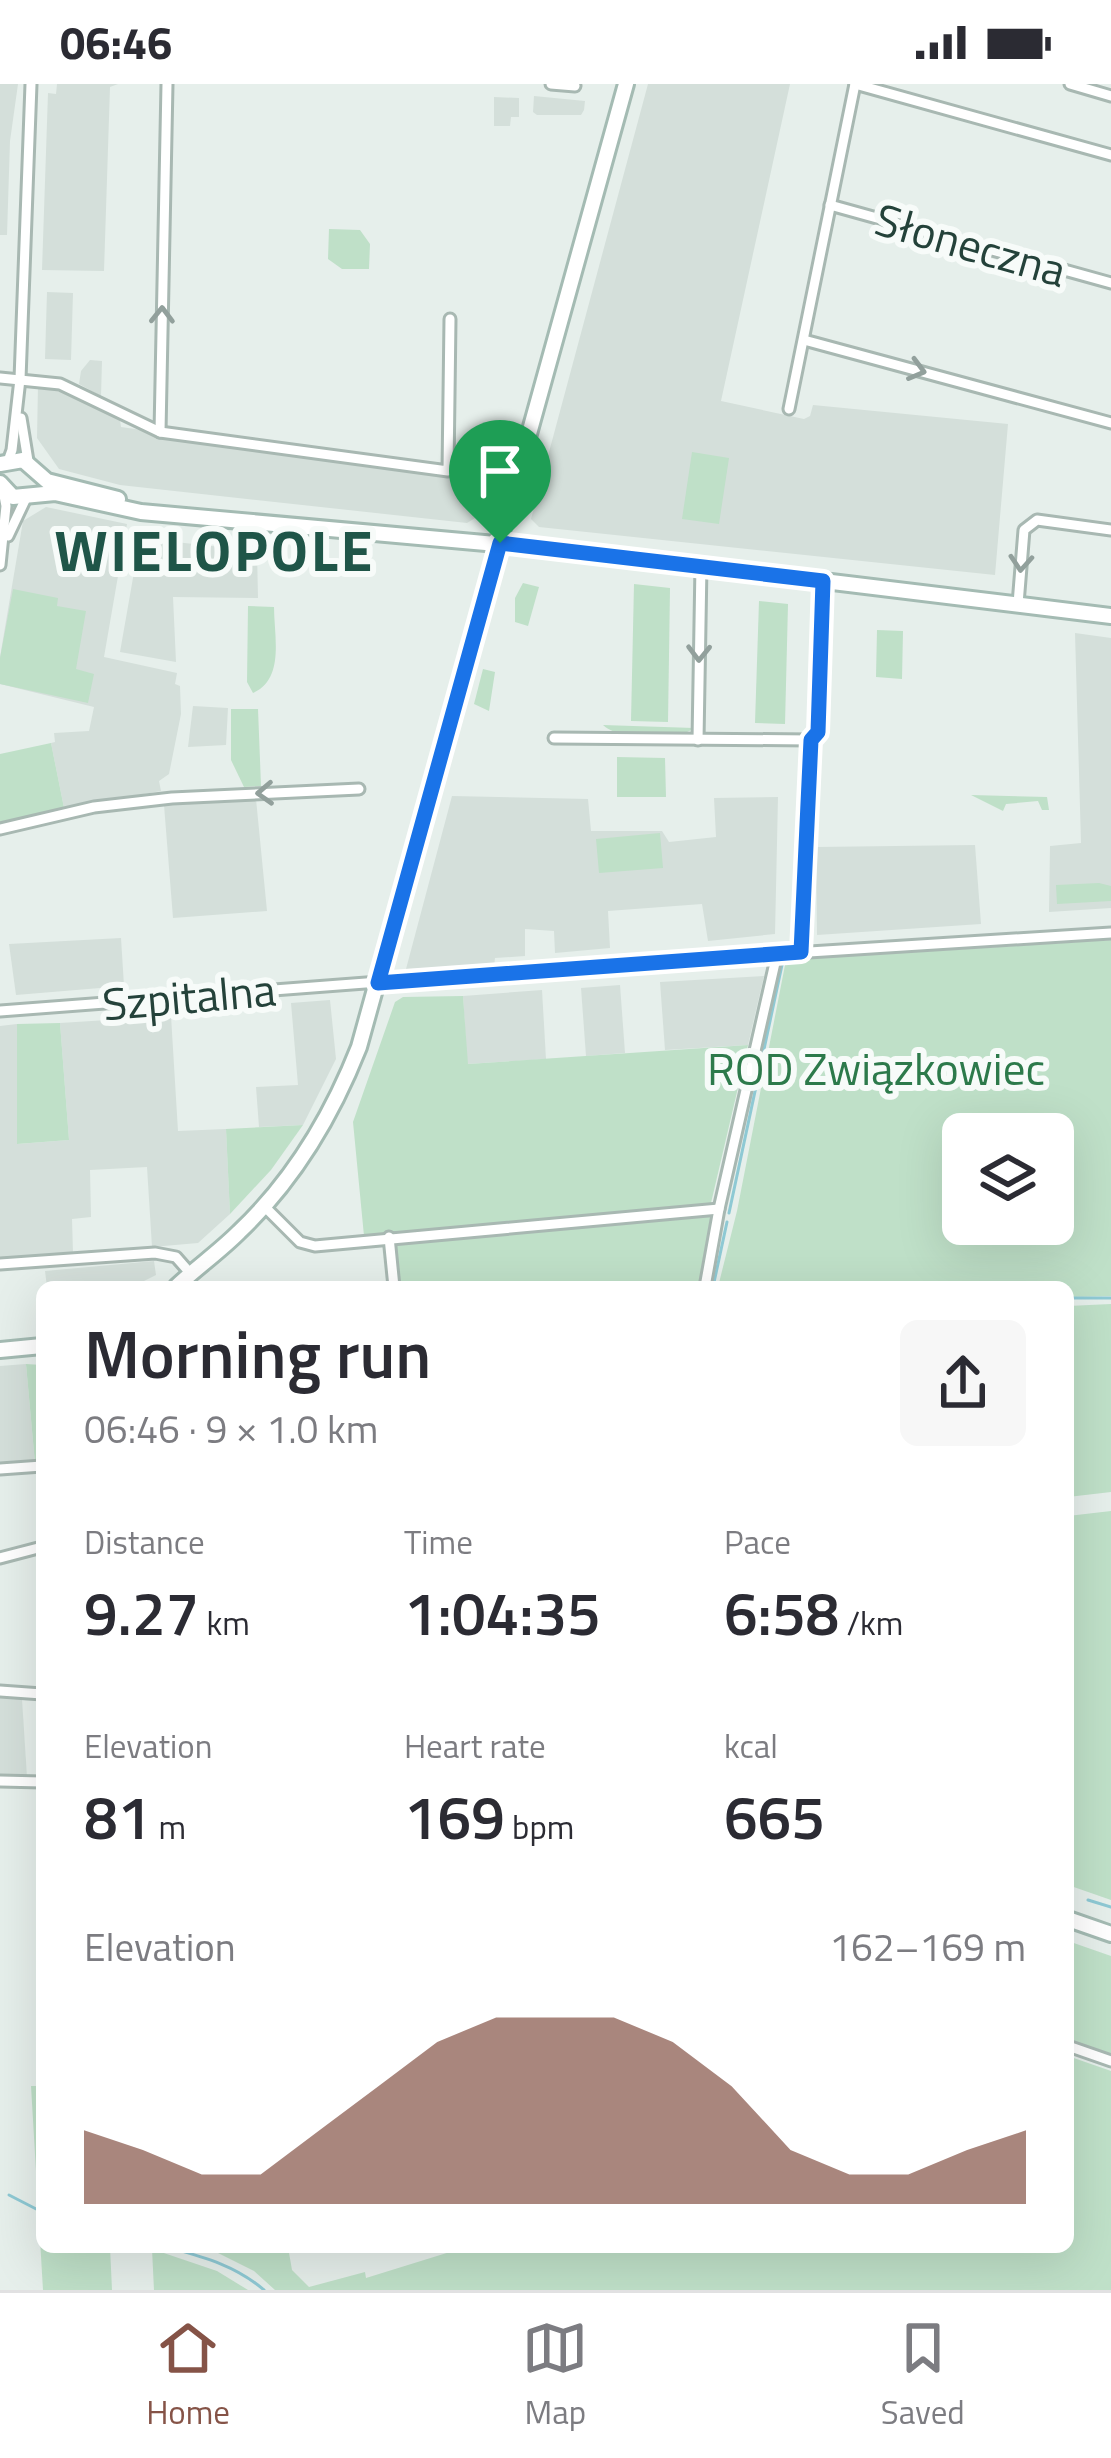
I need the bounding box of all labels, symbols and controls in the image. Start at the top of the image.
text: 06:46 [60,8,172,76]
street label: Słoneczna [868,184,1074,304]
one-way arrow [149,305,175,324]
one-way arrow [907,356,927,381]
pin [449,420,551,543]
icon: arrive [467,438,533,504]
district label: WIELOPOLE [55,506,375,593]
one-way arrow [1009,554,1035,573]
one-way arrow [687,644,713,663]
one-way arrow [255,780,274,806]
street label: Szpitalna [99,955,279,1037]
park label: ROD Związkowiec [707,1034,1045,1102]
map controls [942,1113,1074,1245]
button: layers [942,1113,1074,1245]
text: Morning run [84,1303,431,1404]
button: share [900,1320,1026,1446]
text: 06:46 · 9 × 1.0 km [84,1399,378,1458]
text: Distance [84,1517,205,1567]
text: Time [404,1517,473,1567]
text: Pace [724,1517,791,1567]
text: 9.27 [84,1567,199,1658]
text: 1:04:35 [404,1567,601,1658]
text: 6:58 [724,1567,839,1658]
text: km [199,1598,250,1648]
text: /km [839,1598,903,1648]
text: Elevation [84,1721,212,1771]
text: Heart rate [404,1721,546,1771]
text: kcal [724,1721,778,1771]
text: 81 [84,1771,151,1862]
text: 169 [404,1771,505,1862]
text: 665 [724,1771,825,1862]
text: m [151,1802,186,1852]
text: bpm [505,1802,574,1852]
text: Elevation [84,1917,236,1976]
text: 162–169 m [829,1917,1026,1976]
tab: Home [146,2315,230,2437]
tab: Map [522,2315,588,2437]
tab: Saved [881,2315,965,2437]

